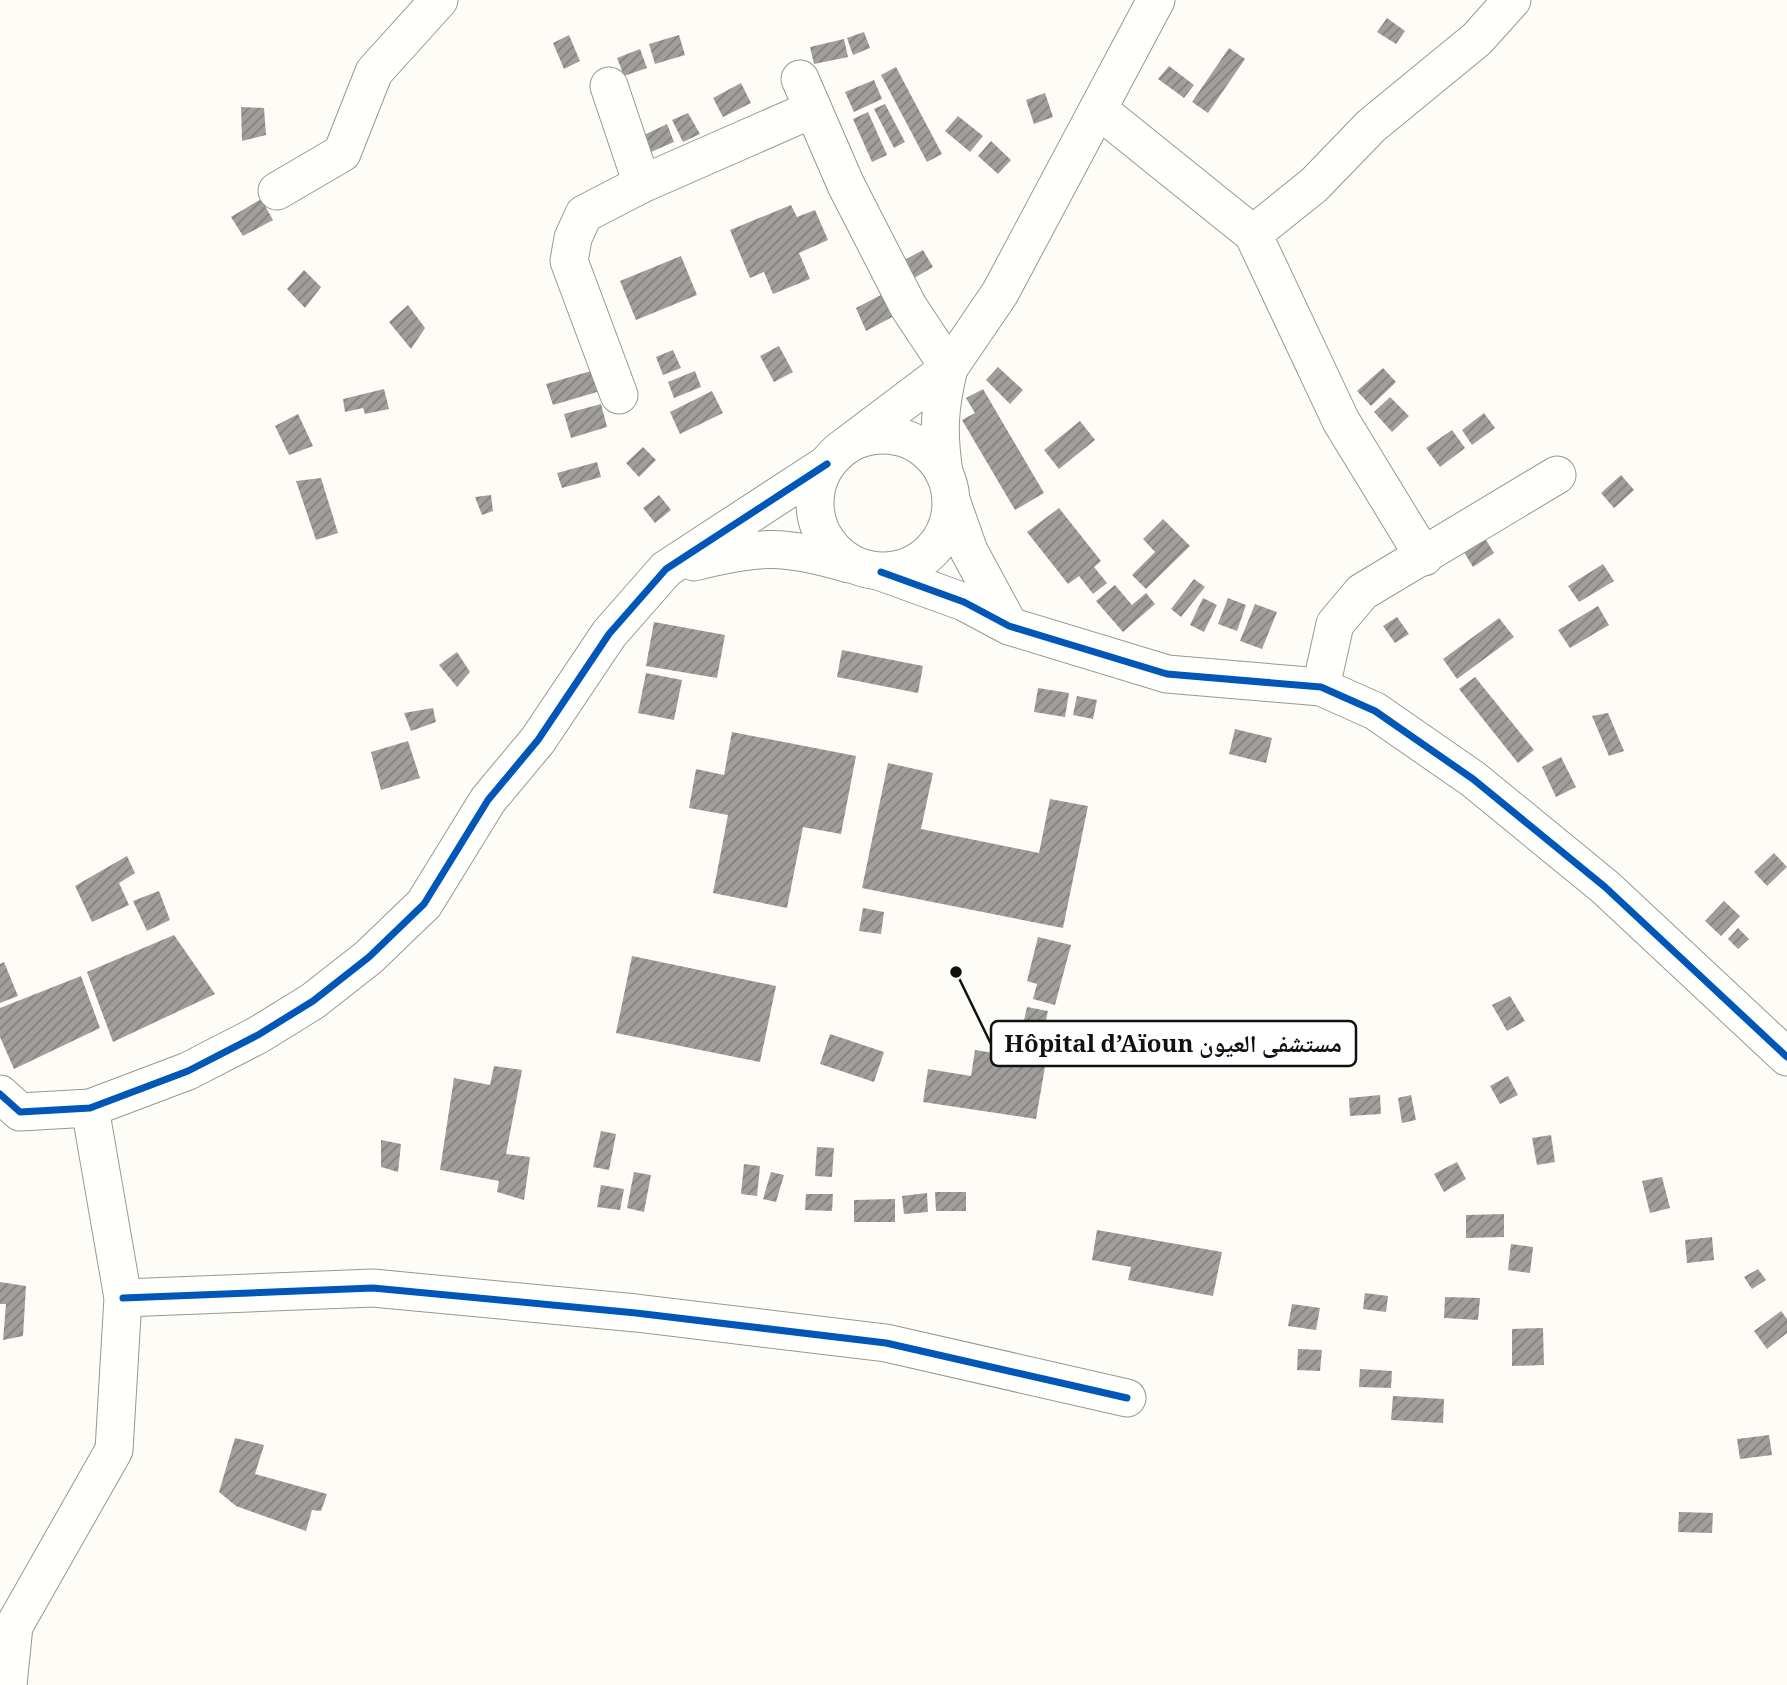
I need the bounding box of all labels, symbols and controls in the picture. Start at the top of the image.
callout: Hôpital d’Aïoun مستشفى العيون [991,1021,1356,1066]
text: Hôpital d’Aïoun مستشفى العيون [1004,1026,1342,1067]

